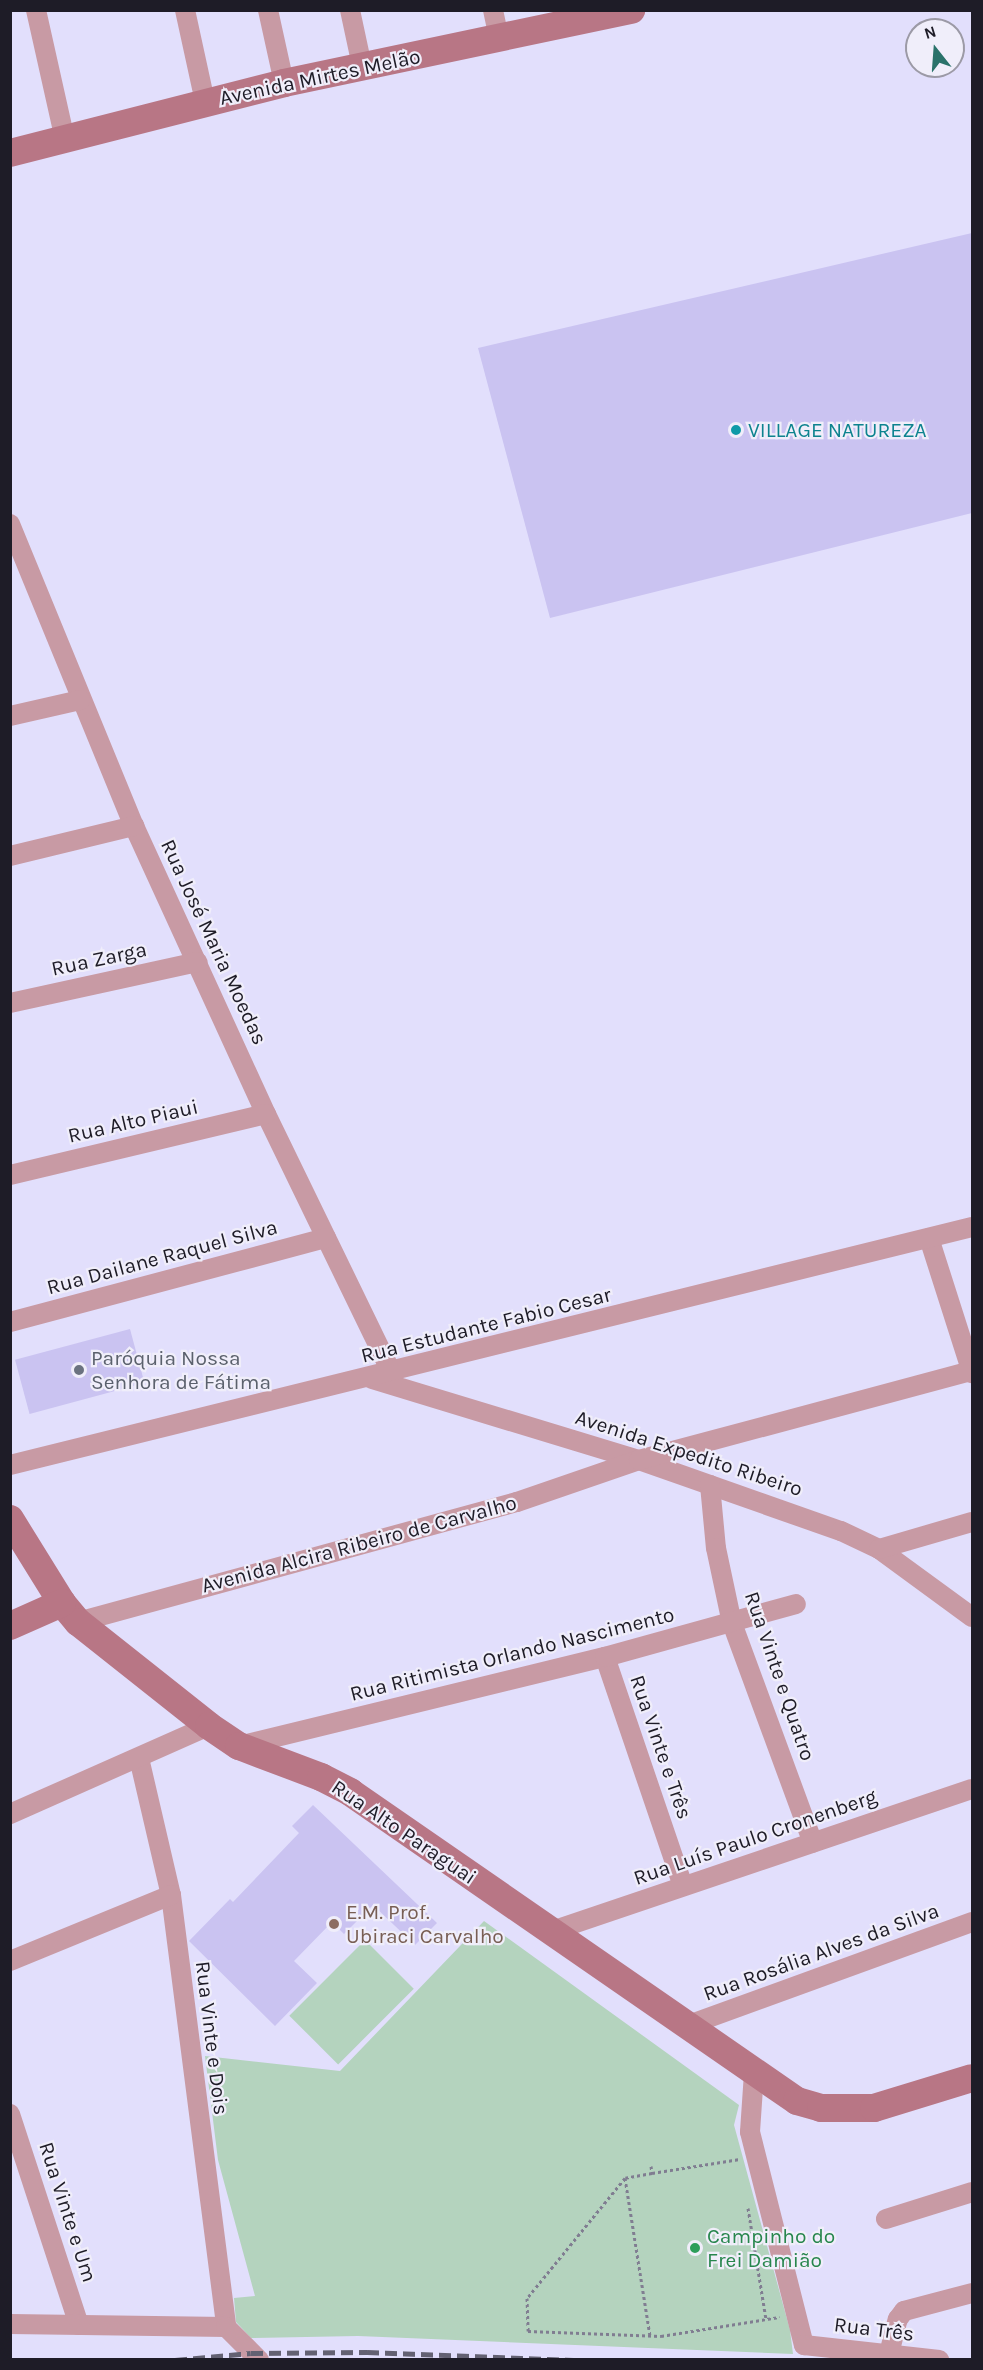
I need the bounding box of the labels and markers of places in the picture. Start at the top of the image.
place label: VILLAGE NATUREZA [748,417,927,443]
marker: VILLAGE NATUREZA [729,423,743,437]
place label: Paróquia Nossa Senhora de Fátima [91,1345,271,1395]
marker: Paróquia Nossa Senhora de Fátima [72,1363,86,1377]
place label: E.M. Prof. Ubiraci Carvalho [346,1899,504,1949]
marker: E.M. Prof. Ubiraci Carvalho [327,1917,341,1931]
place label: Campinho do Frei Damião [707,2223,835,2273]
marker: Campinho do Frei Damião [688,2241,702,2255]

